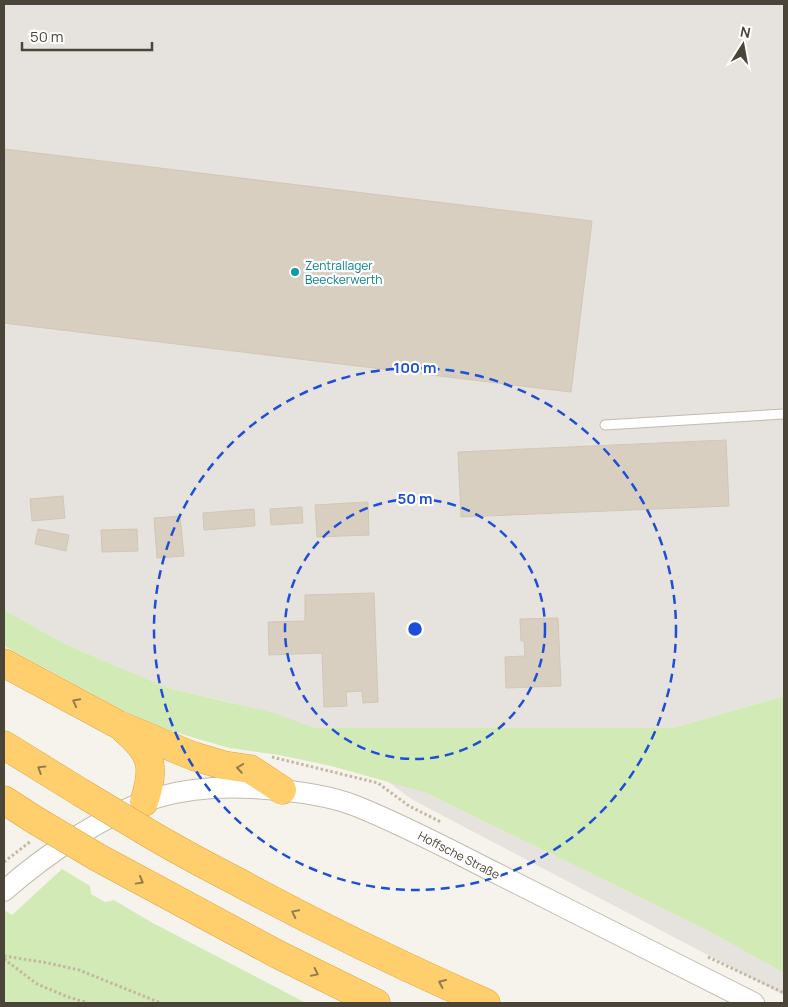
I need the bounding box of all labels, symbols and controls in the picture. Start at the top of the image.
scale bar [22,20,152,52]
north arrow [718,20,768,70]
text: N [739,21,752,42]
text: 50 m [30,26,64,47]
place label: Zentrallager Beeckerwerth [305,257,382,288]
marker: Zentrallager Beeckerwerth [289,266,301,278]
text: 100 m [394,357,436,378]
text: 50 m [397,488,433,509]
centre of rings [406,620,424,638]
one-way arrow [73,698,82,708]
one-way arrow [235,763,244,773]
one-way arrow [38,765,47,775]
street label: Hoffsche Straße [415,827,503,883]
one-way arrow [134,875,143,885]
one-way arrow [292,909,301,919]
one-way arrow [309,967,318,977]
one-way arrow [438,979,447,990]

